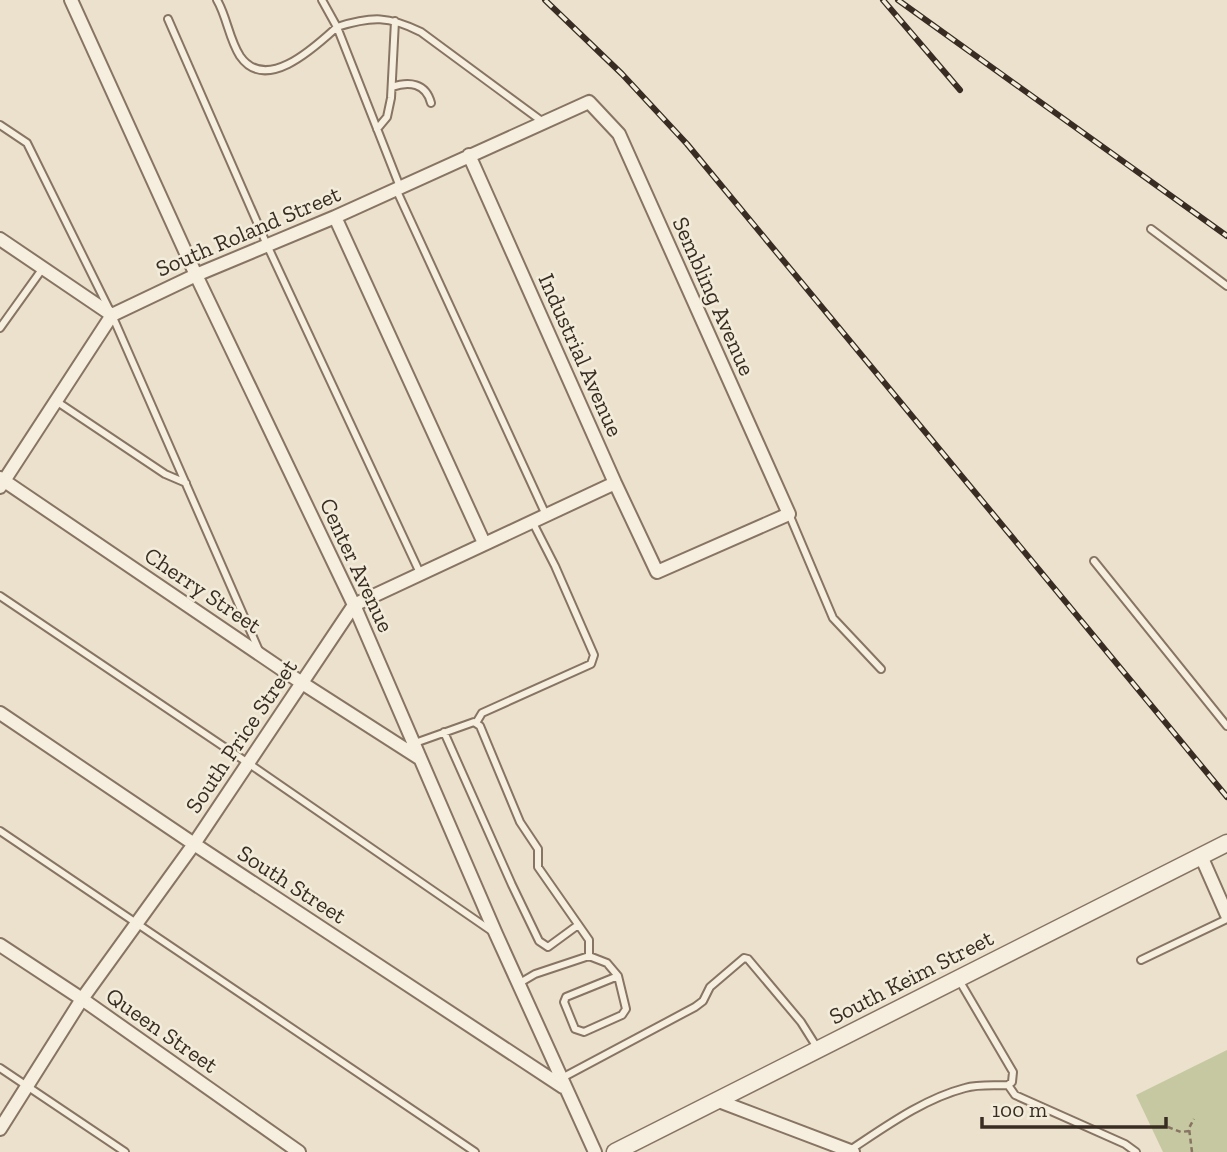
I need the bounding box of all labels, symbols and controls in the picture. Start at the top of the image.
street label: South Roland Street [151,179,345,283]
street label: Sembling Avenue [666,212,762,380]
street label: Industrial Avenue [533,269,629,441]
street label: Center Avenue [314,493,400,637]
street label: Cherry Street [139,541,267,640]
street label: South Price Street [179,653,303,818]
street label: South Street [232,838,352,930]
street label: South Keim Street [824,923,998,1030]
street label: Queen Street [101,981,224,1079]
scale bar [982,1086,1166,1130]
text: 100 m [992,1097,1047,1122]

